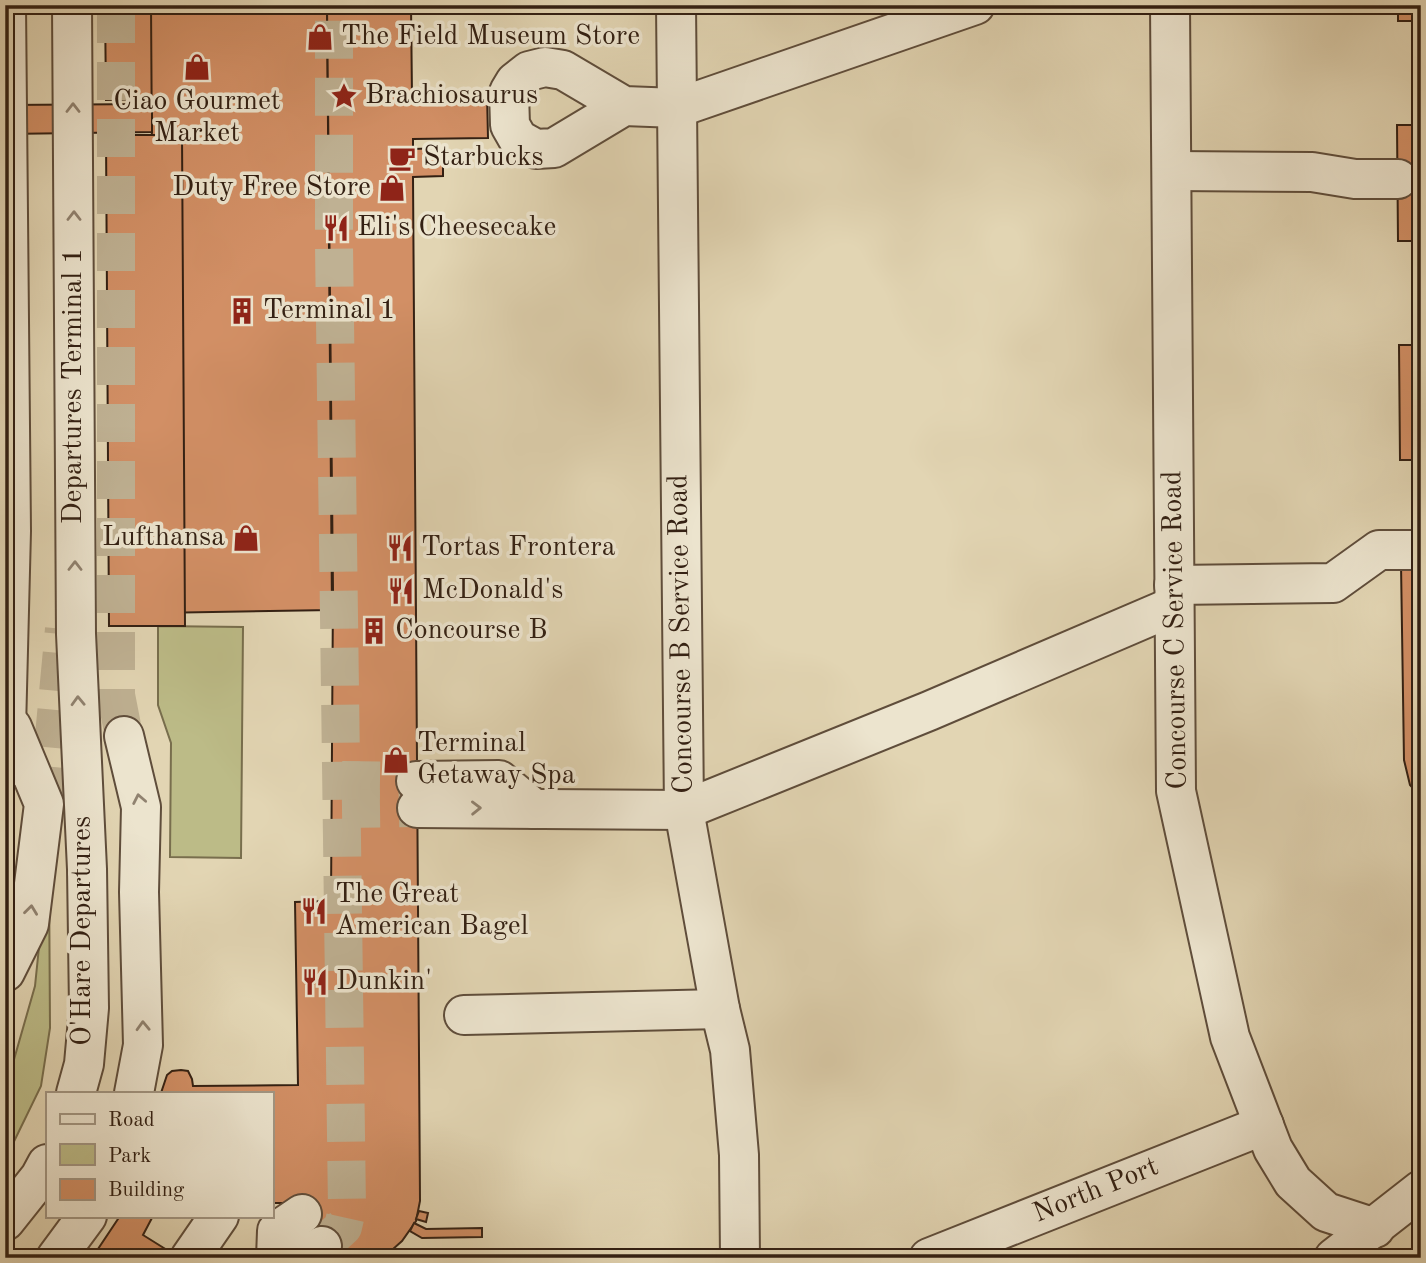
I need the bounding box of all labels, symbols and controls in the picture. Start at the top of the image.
shop icon: The Field Museum Store [305,22,335,52]
place label: The Field Museum Store [341,23,640,51]
shop icon: Ciao Gourmet Market [182,52,212,82]
place icon: Brachiosaurus [329,81,359,111]
place label: Brachiosaurus [365,82,538,110]
place label: Ciao Gourmet Market [113,88,281,148]
one-way arrow [65,102,81,113]
cafe icon: Starbucks [387,143,417,173]
place label: Starbucks [423,144,544,172]
shop icon: Duty Free Store [377,173,407,203]
place label: Duty Free Store [172,174,371,202]
one-way arrow [66,210,81,221]
restaurant icon: Eli's Cheesecake [321,213,351,243]
place label: Eli's Cheesecake [357,214,556,242]
street label: Departures Terminal 1 [60,248,88,524]
building icon: Terminal 1 [227,296,257,326]
place label: Terminal 1 [263,297,396,325]
street label: Concourse C Service Road [1159,470,1193,790]
street label: Concourse B Service Road [665,474,699,794]
shop icon: Lufthansa [231,523,261,553]
place label: Lufthansa [102,524,225,552]
restaurant icon: Tortas Frontera [385,533,415,563]
place label: Tortas Frontera [421,534,616,562]
one-way arrow [68,560,83,571]
restaurant icon: McDonald's [386,576,416,606]
place label: McDonald's [422,577,563,605]
building icon: Concourse B [359,616,389,646]
place label: Concourse B [395,617,548,645]
one-way arrow [71,695,86,706]
place label: Terminal Getaway Spa [417,730,576,790]
shop icon: Terminal Getaway Spa [381,745,411,775]
one-way arrow [132,793,147,805]
one-way arrow [470,800,481,815]
street label: O'Hare Departures [69,816,97,1046]
place label: The Great American Bagel [335,881,528,941]
restaurant icon: The Great American Bagel [299,896,329,926]
one-way arrow [24,904,39,915]
restaurant icon: Dunkin' [300,967,330,997]
place label: Dunkin' [336,968,432,996]
one-way arrow [135,1020,150,1031]
legend [46,1092,273,1218]
text: Road [108,1110,155,1131]
text: Park [108,1146,151,1167]
street label: North Port [1029,1153,1163,1229]
text: Building [108,1180,185,1201]

